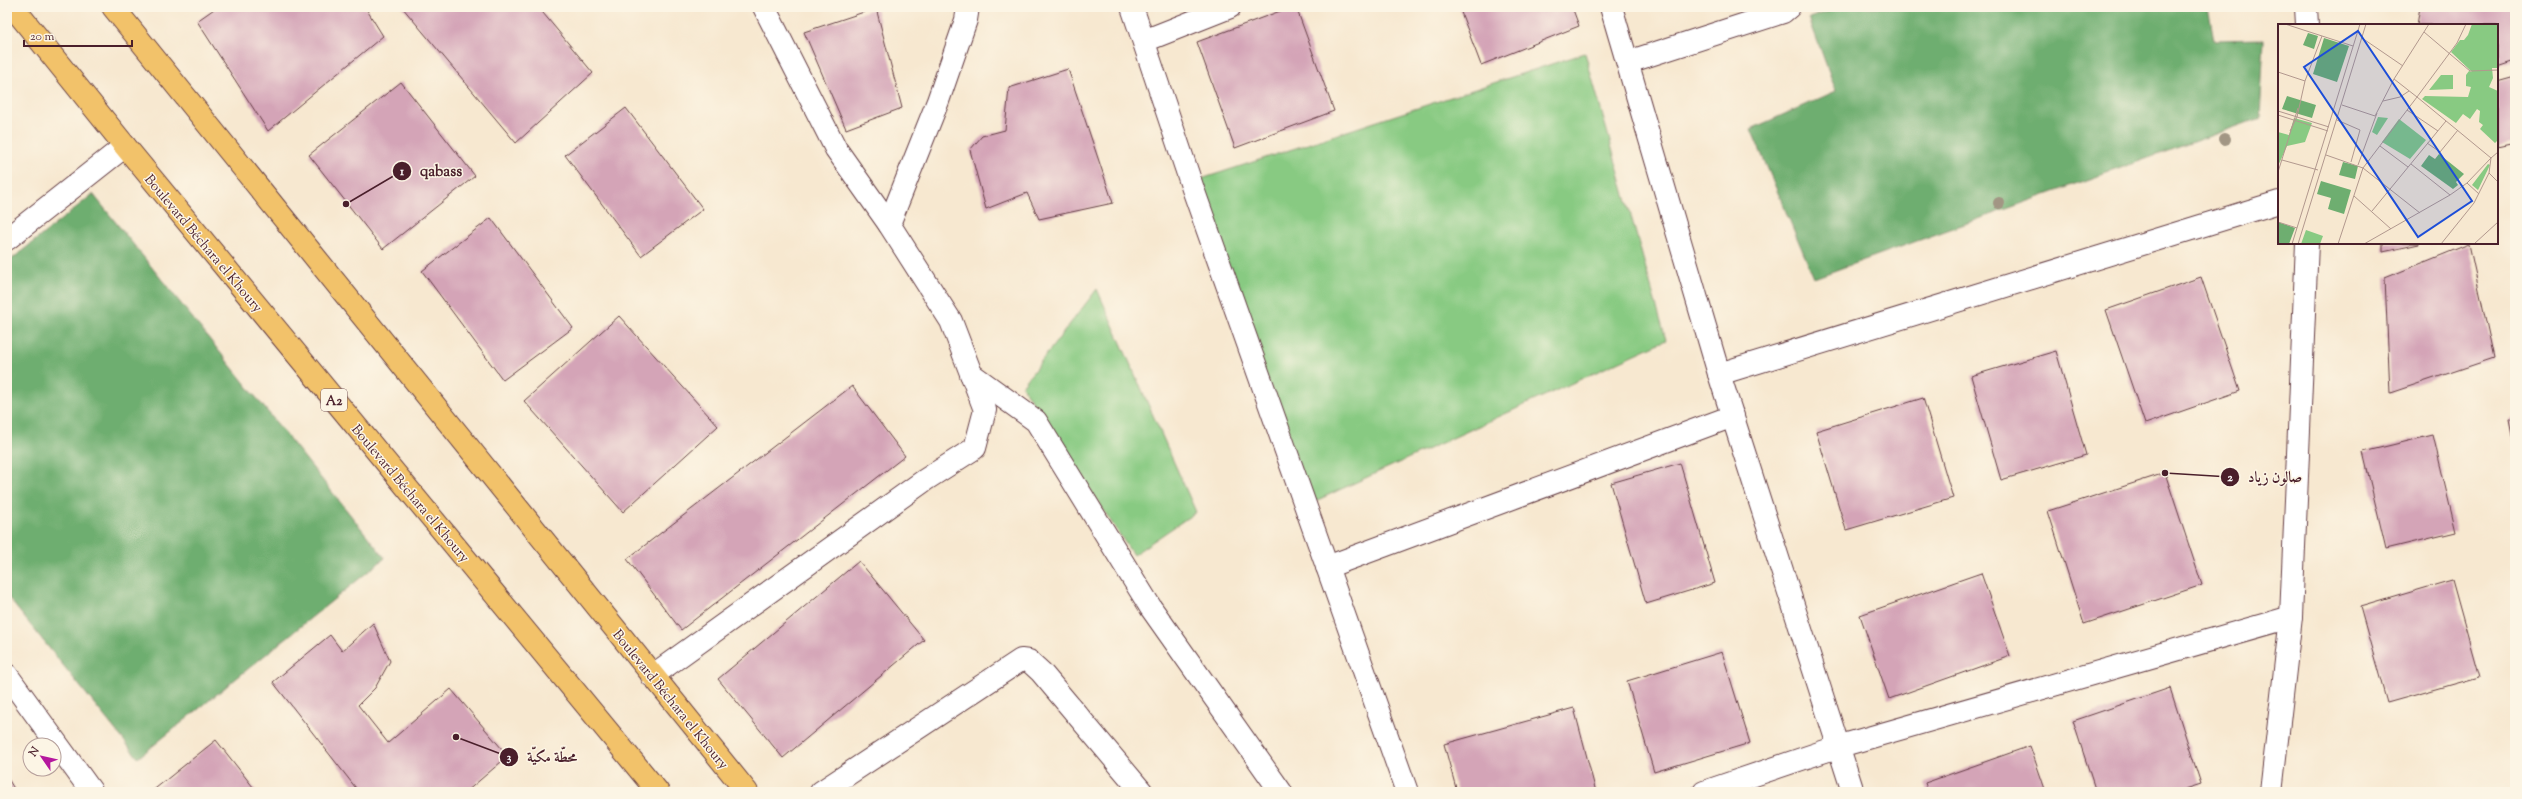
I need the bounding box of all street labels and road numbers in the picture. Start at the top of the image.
street label: Boulevard Béchara el Khoury [139,171,266,318]
road number: A2 [321,389,347,411]
street label: Boulevard Béchara el Khoury [346,421,473,568]
street label: Boulevard Béchara el Khoury [607,626,732,774]

